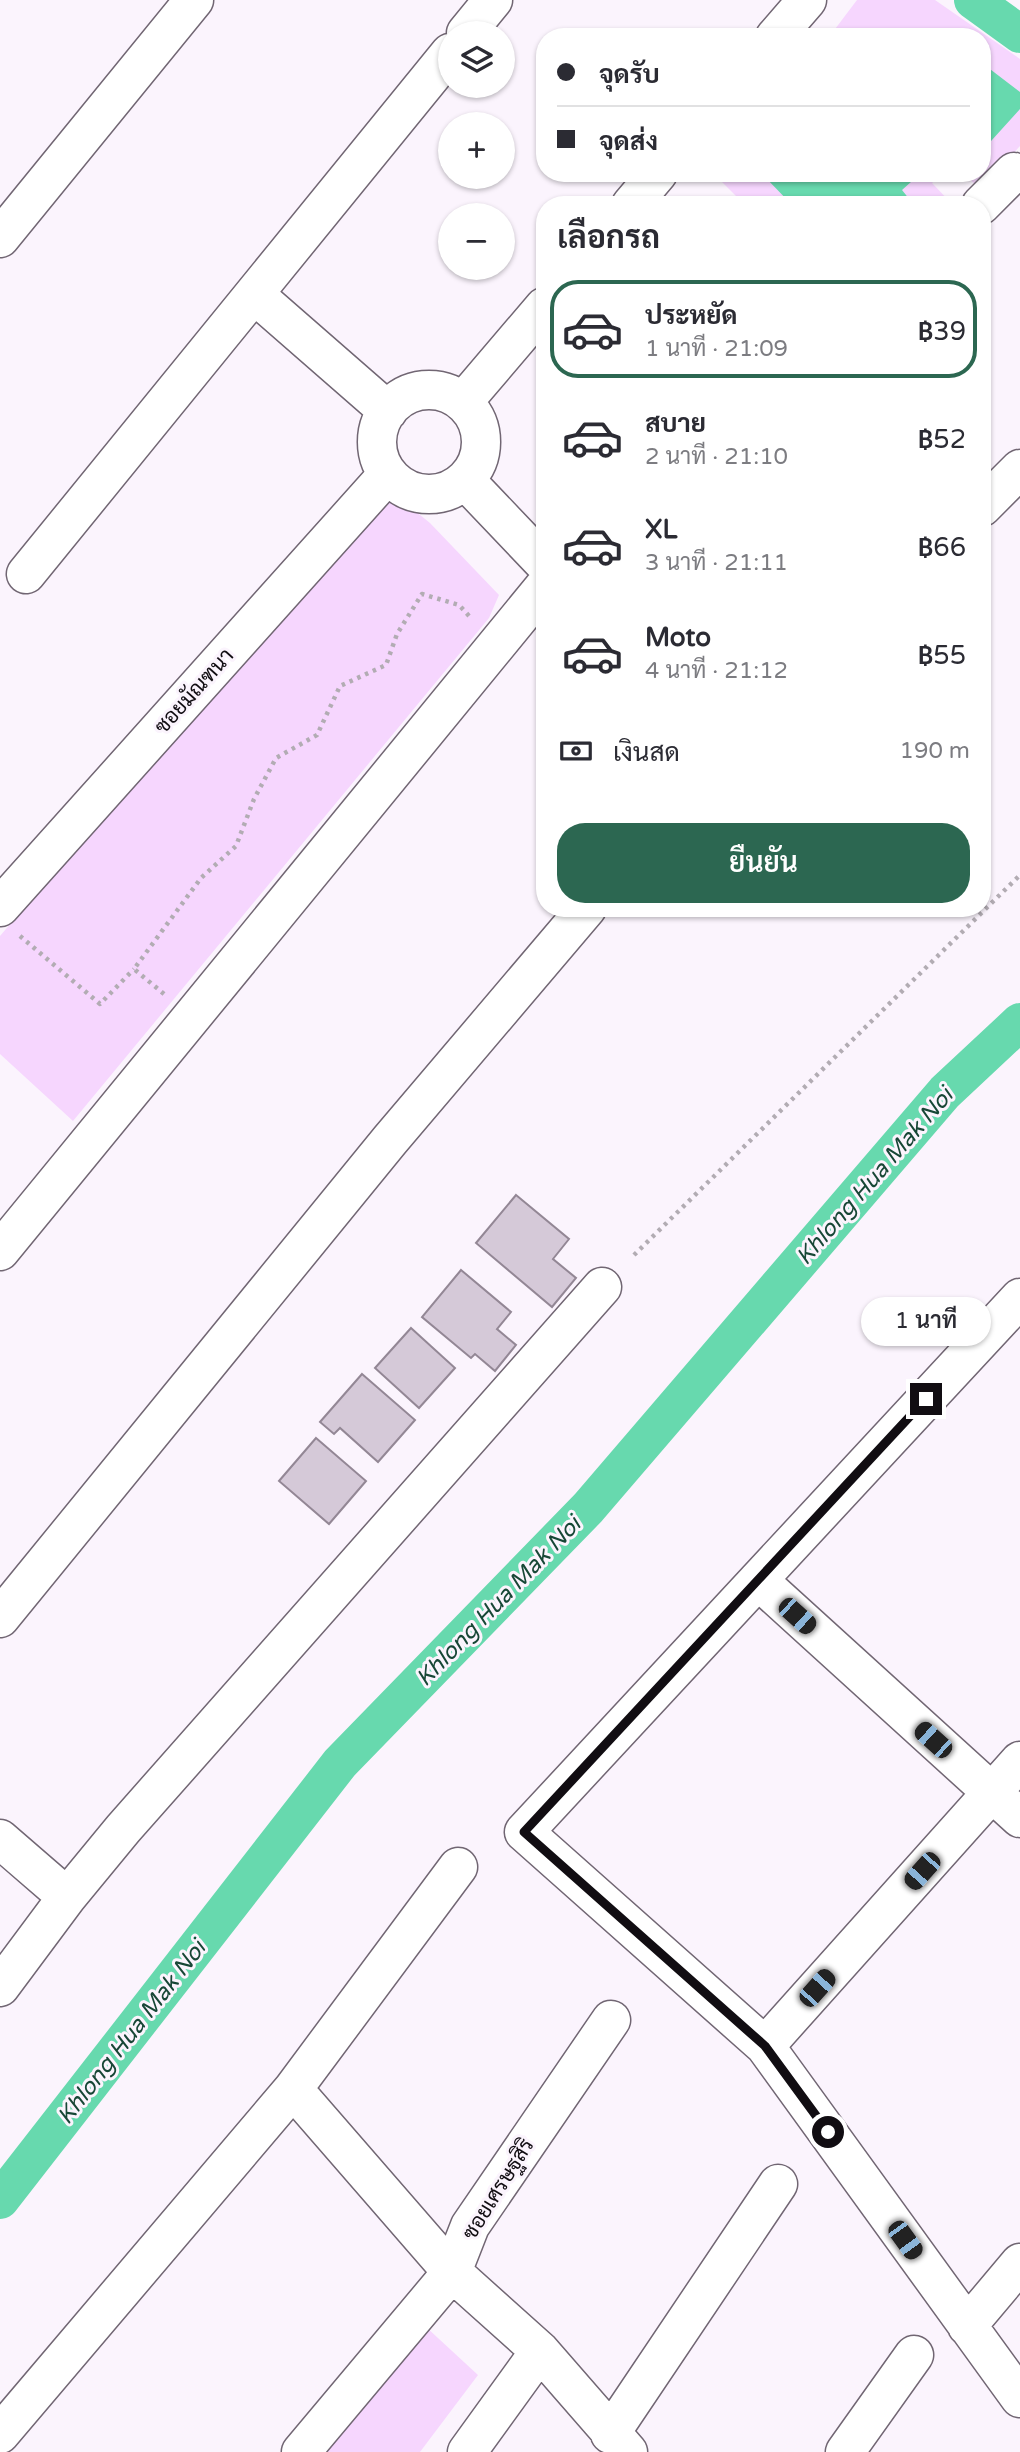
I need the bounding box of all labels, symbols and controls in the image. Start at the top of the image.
map controls [438,21,515,280]
button: layers [438,21,515,98]
text: จุดรับ [599,59,660,90]
button: + [438,112,515,189]
text: จุดส่ง [599,126,658,157]
button: − [438,203,515,280]
text: เลือกรถ [557,219,660,257]
icon: car [561,298,624,361]
text: ประหยัด [645,300,738,331]
text: ฿39 [918,316,966,347]
text: 1 นาที · 21:09 [645,335,788,363]
icon: car [561,406,624,469]
text: สบาย [645,408,706,439]
text: ฿52 [918,424,966,455]
text: 2 นาที · 21:10 [645,443,788,471]
icon: car [561,514,624,577]
text: XL [645,514,677,545]
text: ฿66 [918,532,966,563]
text: 3 นาที · 21:11 [645,549,788,577]
icon: car [561,622,624,685]
text: Moto [645,622,711,653]
text: ฿55 [918,640,966,671]
street label: ซอยมัณฑนา [150,644,239,739]
text: 4 นาที · 21:12 [645,657,788,685]
icon: cash [557,732,595,770]
text: เงินสด [613,737,680,768]
text: 190 m [900,737,970,765]
button: ยืนยัน [557,823,970,903]
water label: Khlong Hua Mak Noi [790,1080,961,1271]
callout: 1 นาที [861,1298,991,1346]
text: 1 นาที [895,1307,957,1335]
route end [910,1383,942,1415]
water label: Khlong Hua Mak Noi [410,1509,589,1692]
car [775,1594,820,1638]
car [911,1718,956,1762]
car [901,1848,944,1894]
water label: Khlong Hua Mak Noi [51,1933,214,2130]
car [796,1965,839,2011]
route start [812,2116,844,2148]
street label: ซอยเศรษฐสิริ [457,2134,539,2244]
car [885,2217,926,2263]

